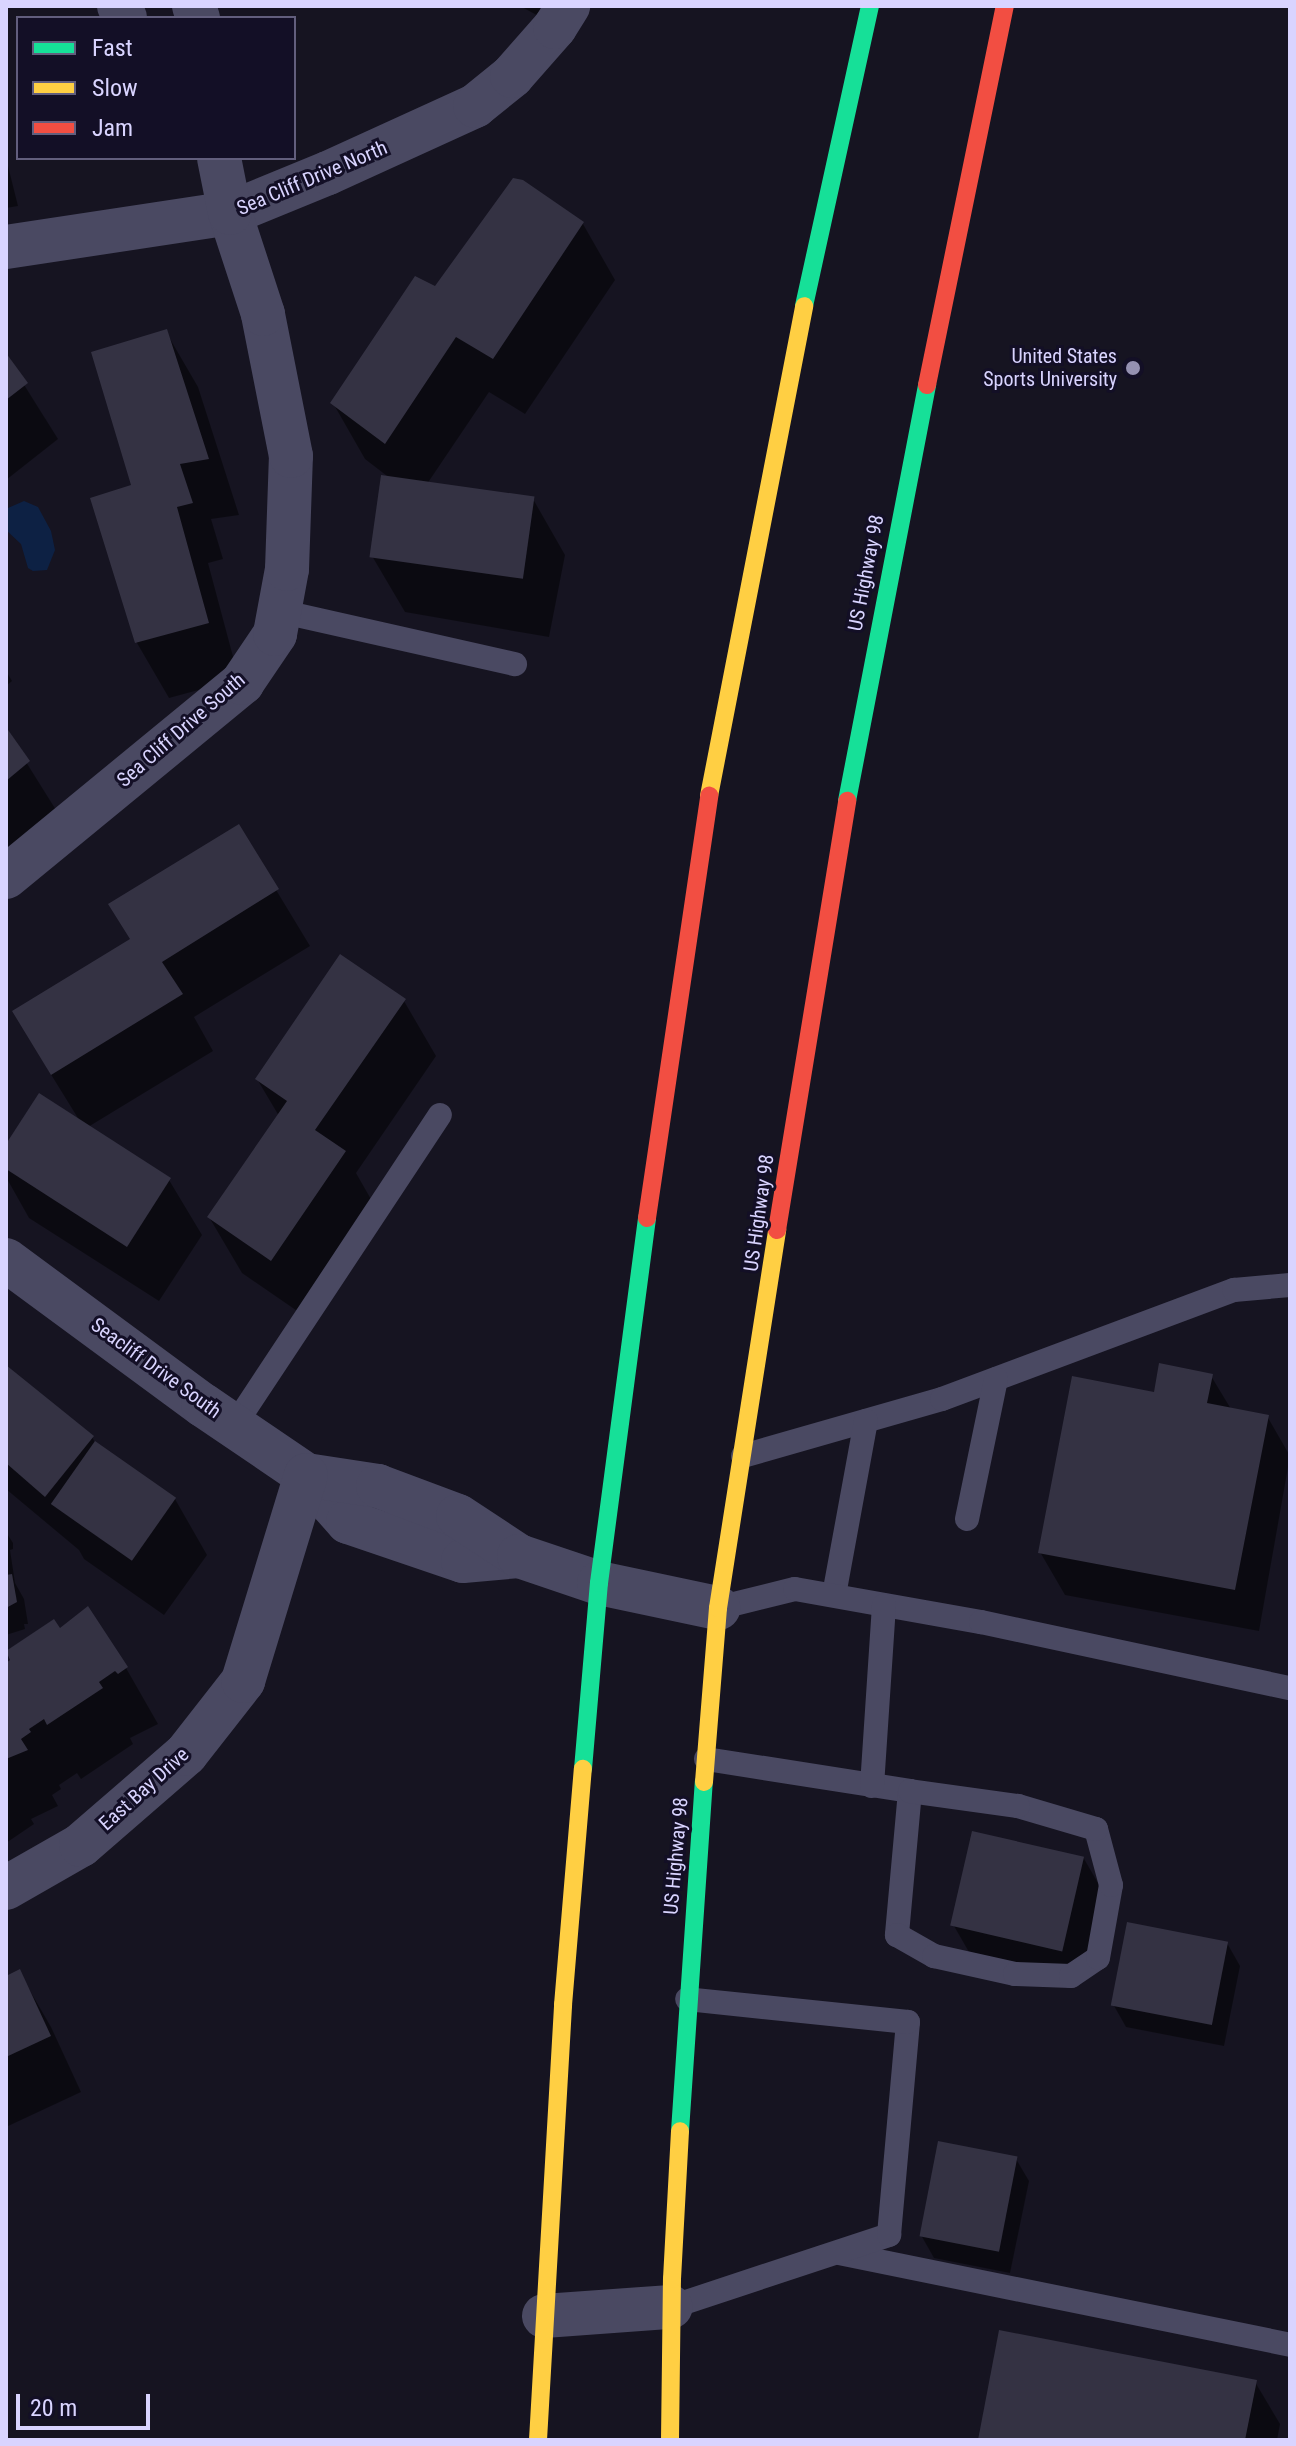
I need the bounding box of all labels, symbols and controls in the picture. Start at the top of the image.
legend [16,16,296,160]
text: Fast [92,34,133,62]
text: Slow [92,74,138,102]
text: Jam [92,114,133,142]
street label: Sea Cliff Drive North [233,136,391,220]
place label: United States Sports University [983,344,1117,391]
marker: United States Sports University [1124,359,1142,377]
street label: US Highway 98 [843,513,889,633]
street label: Sea Cliff Drive South [112,668,250,792]
street label: US Highway 98 [739,1153,779,1273]
street label: Seacliff Drive South [86,1313,226,1423]
street label: East Bay Drive [94,1743,194,1835]
street label: US Highway 98 [659,1796,693,1916]
scale bar [20,2378,154,2428]
text: 20 m [30,2394,77,2422]

